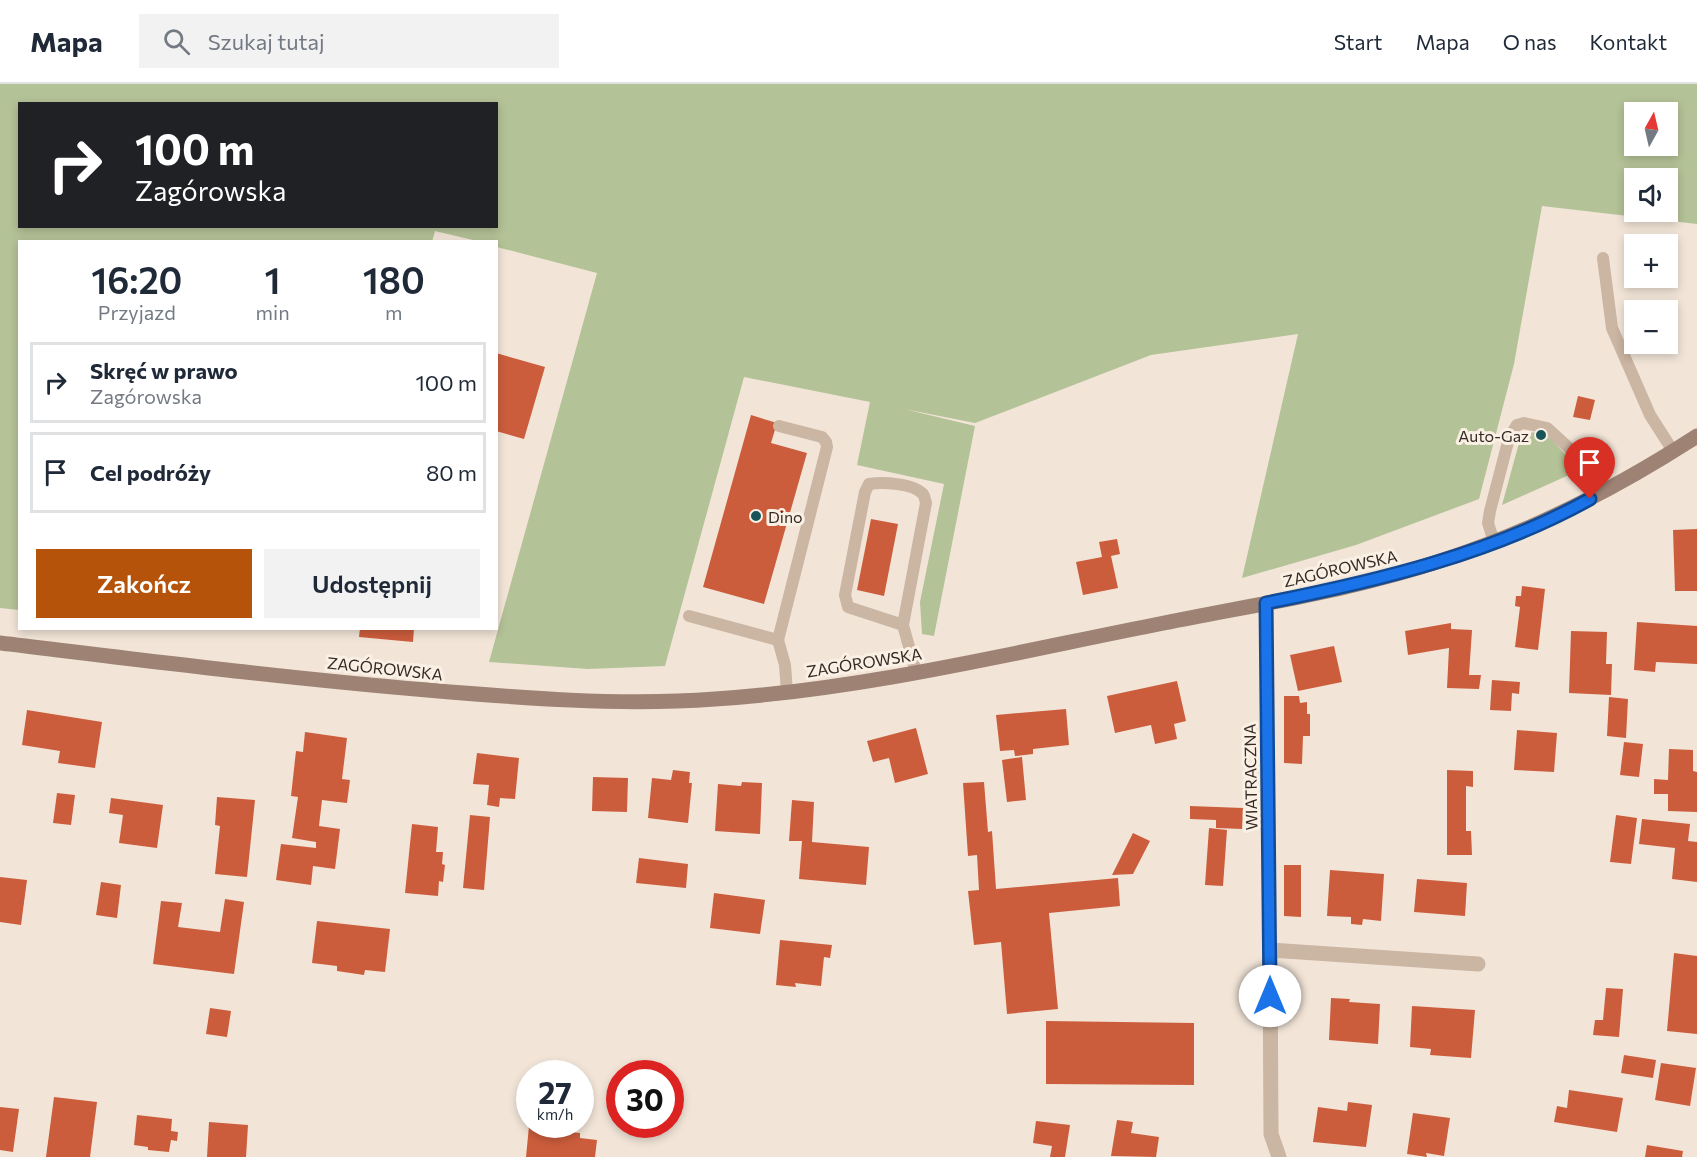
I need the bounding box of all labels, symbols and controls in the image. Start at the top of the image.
search box [139,14,559,68]
text: Mapa [30,24,103,58]
icon: search [160,25,193,58]
text: Szukaj tutaj [208,28,325,55]
text: Start [1334,29,1382,54]
text: Mapa [1415,29,1470,54]
text: O nas [1503,29,1556,54]
text: Kontakt [1589,29,1667,54]
north arrow [1624,102,1678,156]
map controls [1624,102,1678,354]
text: 100 m [135,122,255,174]
icon: right [36,126,114,204]
button: sound [1624,168,1678,222]
text: Zagórowska [135,174,286,207]
button: + [1624,234,1678,288]
text: 16:20 [91,257,182,301]
text: 1 [265,257,281,301]
text: 180 [363,257,425,301]
text: Przyjazd [98,300,176,324]
text: min [256,300,290,324]
text: m [385,300,403,324]
button: − [1624,300,1678,354]
text: Skręć w prawo [90,357,238,384]
icon: right [39,366,72,399]
text: 100 m [415,369,477,396]
text: Zagórowska [90,384,202,408]
place label: Auto-Gaz [1458,426,1529,445]
marker: Auto-Gaz [1534,428,1548,442]
pin [1564,437,1615,499]
icon: arrive [1573,446,1606,479]
icon: arrive [39,456,72,489]
text: Cel podróży [90,459,211,486]
text: 80 m [426,459,477,486]
place label: Dino [768,507,803,526]
marker: Dino [749,509,763,523]
street label: ZAGÓROWSKA [1281,546,1399,590]
button: Zakończ [36,549,252,618]
button: Udostępnij [264,549,480,618]
street label: ZAGÓROWSKA [805,644,923,680]
street label: ZAGÓROWSKA [326,652,444,684]
street label: WIATRACZNA [1240,723,1260,831]
position arrow [1238,964,1302,1028]
speed limit sign: 30 [606,1060,684,1138]
text: 27 [538,1073,572,1110]
text: km/h [537,1105,573,1123]

